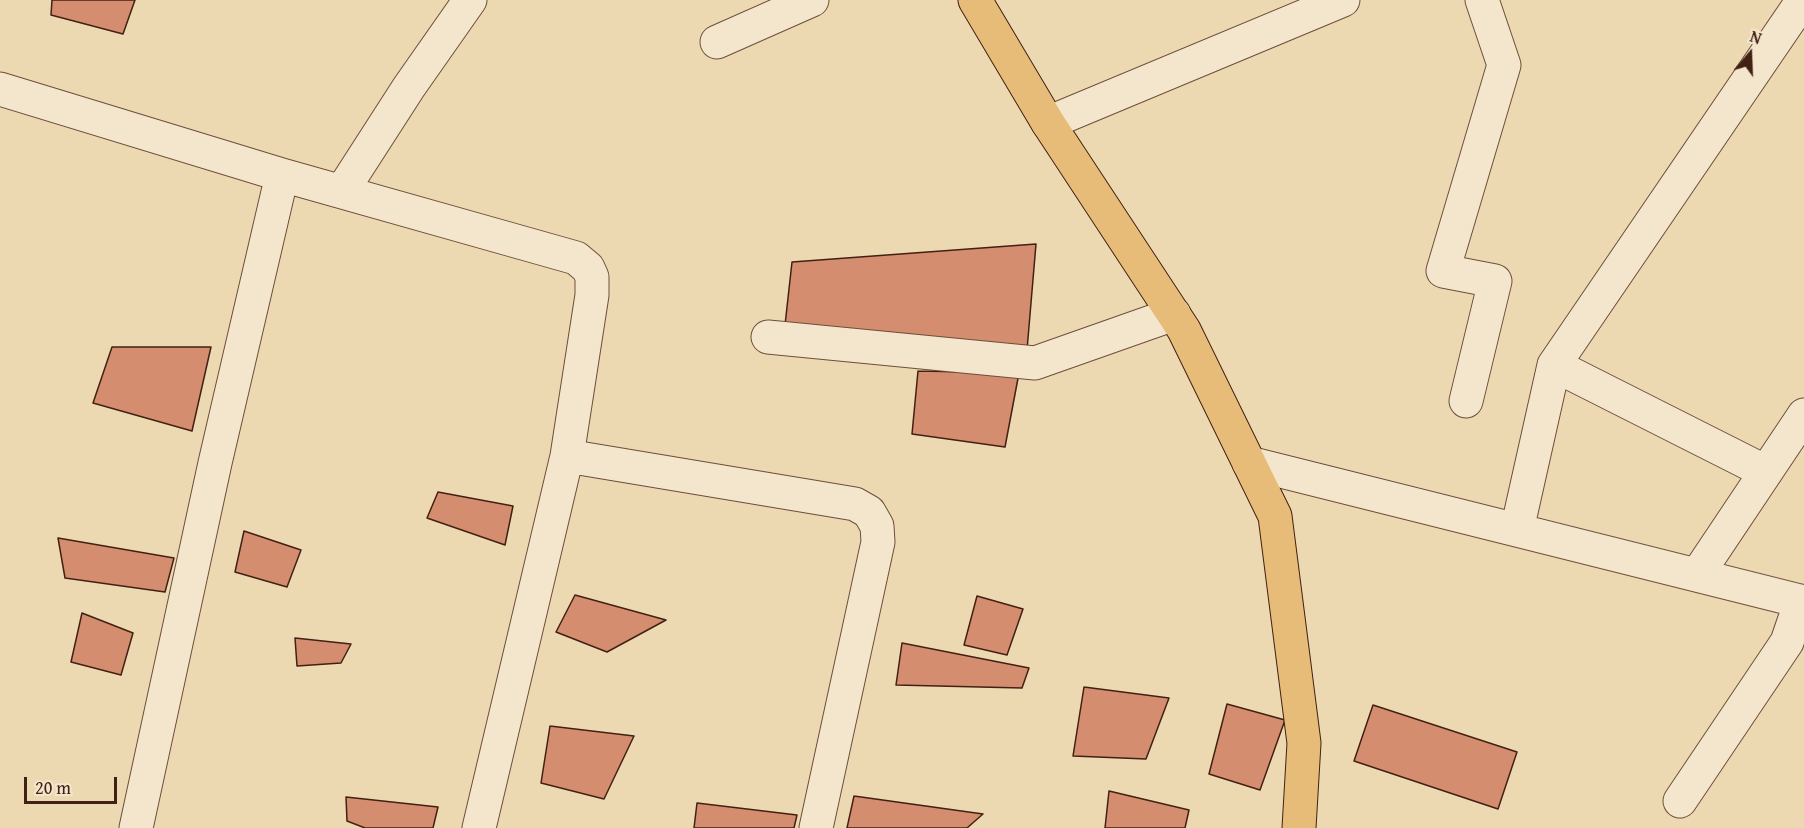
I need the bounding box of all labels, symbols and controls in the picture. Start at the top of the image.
north arrow [1720,24,1780,84]
text: N [1747,24,1765,50]
scale bar [27,765,120,803]
text: 20 m [35,774,71,801]

